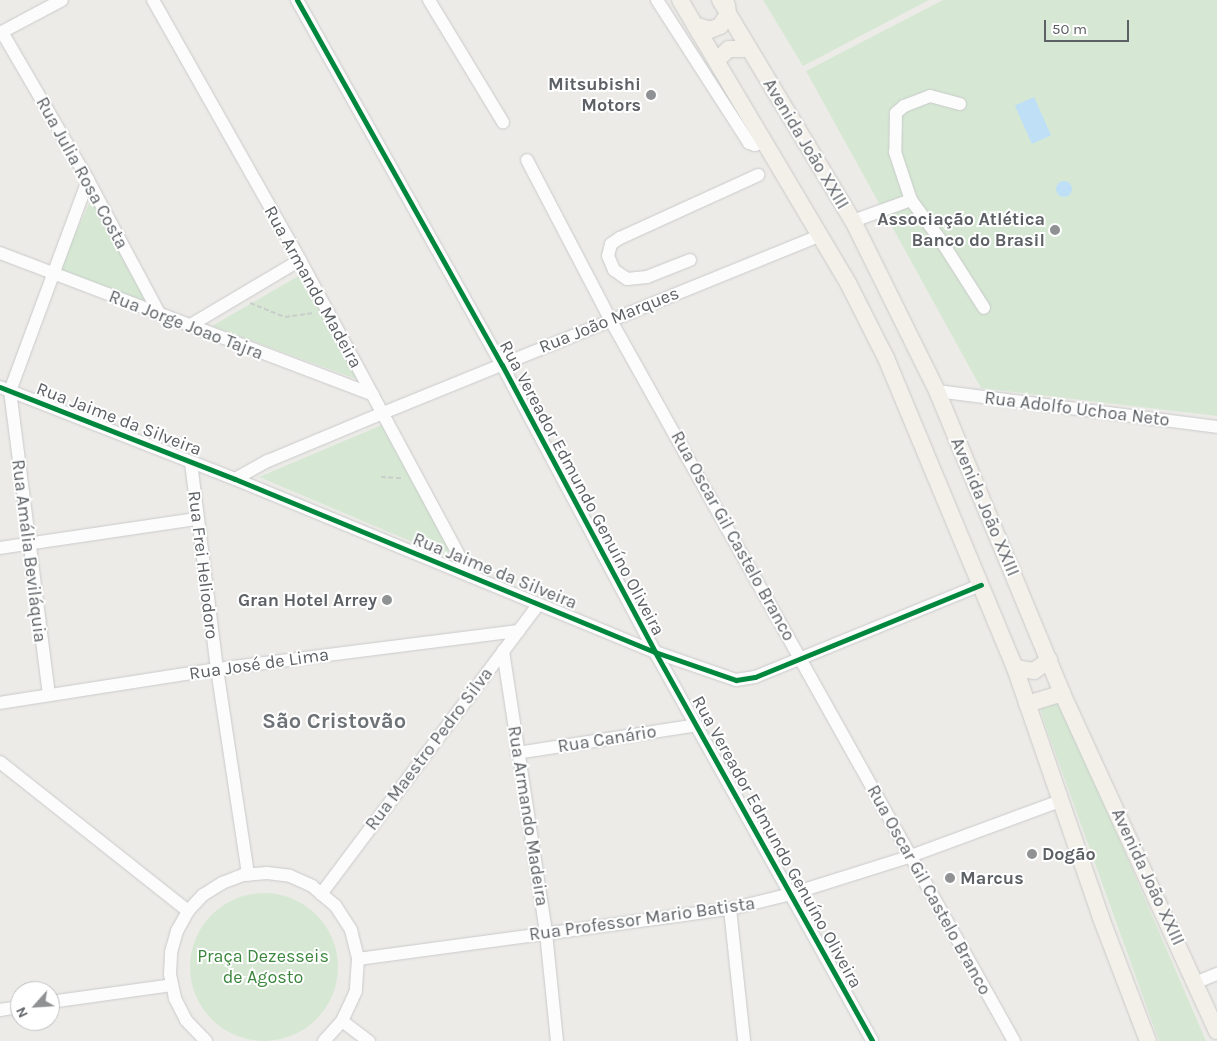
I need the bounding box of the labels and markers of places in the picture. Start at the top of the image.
place label: Mitsubishi Motors [548,74,641,116]
marker: Mitsubishi Motors [645,89,657,101]
place label: Associação Atlética Banco do Brasil [877,209,1045,252]
marker: Associação Atlética Banco do Brasil [1049,224,1061,236]
place label: Gran Hotel Arrey [238,589,377,611]
marker: Gran Hotel Arrey [381,594,393,606]
place label: Dogão [1042,843,1096,865]
marker: Dogão [1026,848,1038,860]
place label: Marcus [960,867,1024,889]
marker: Marcus [944,872,956,884]

